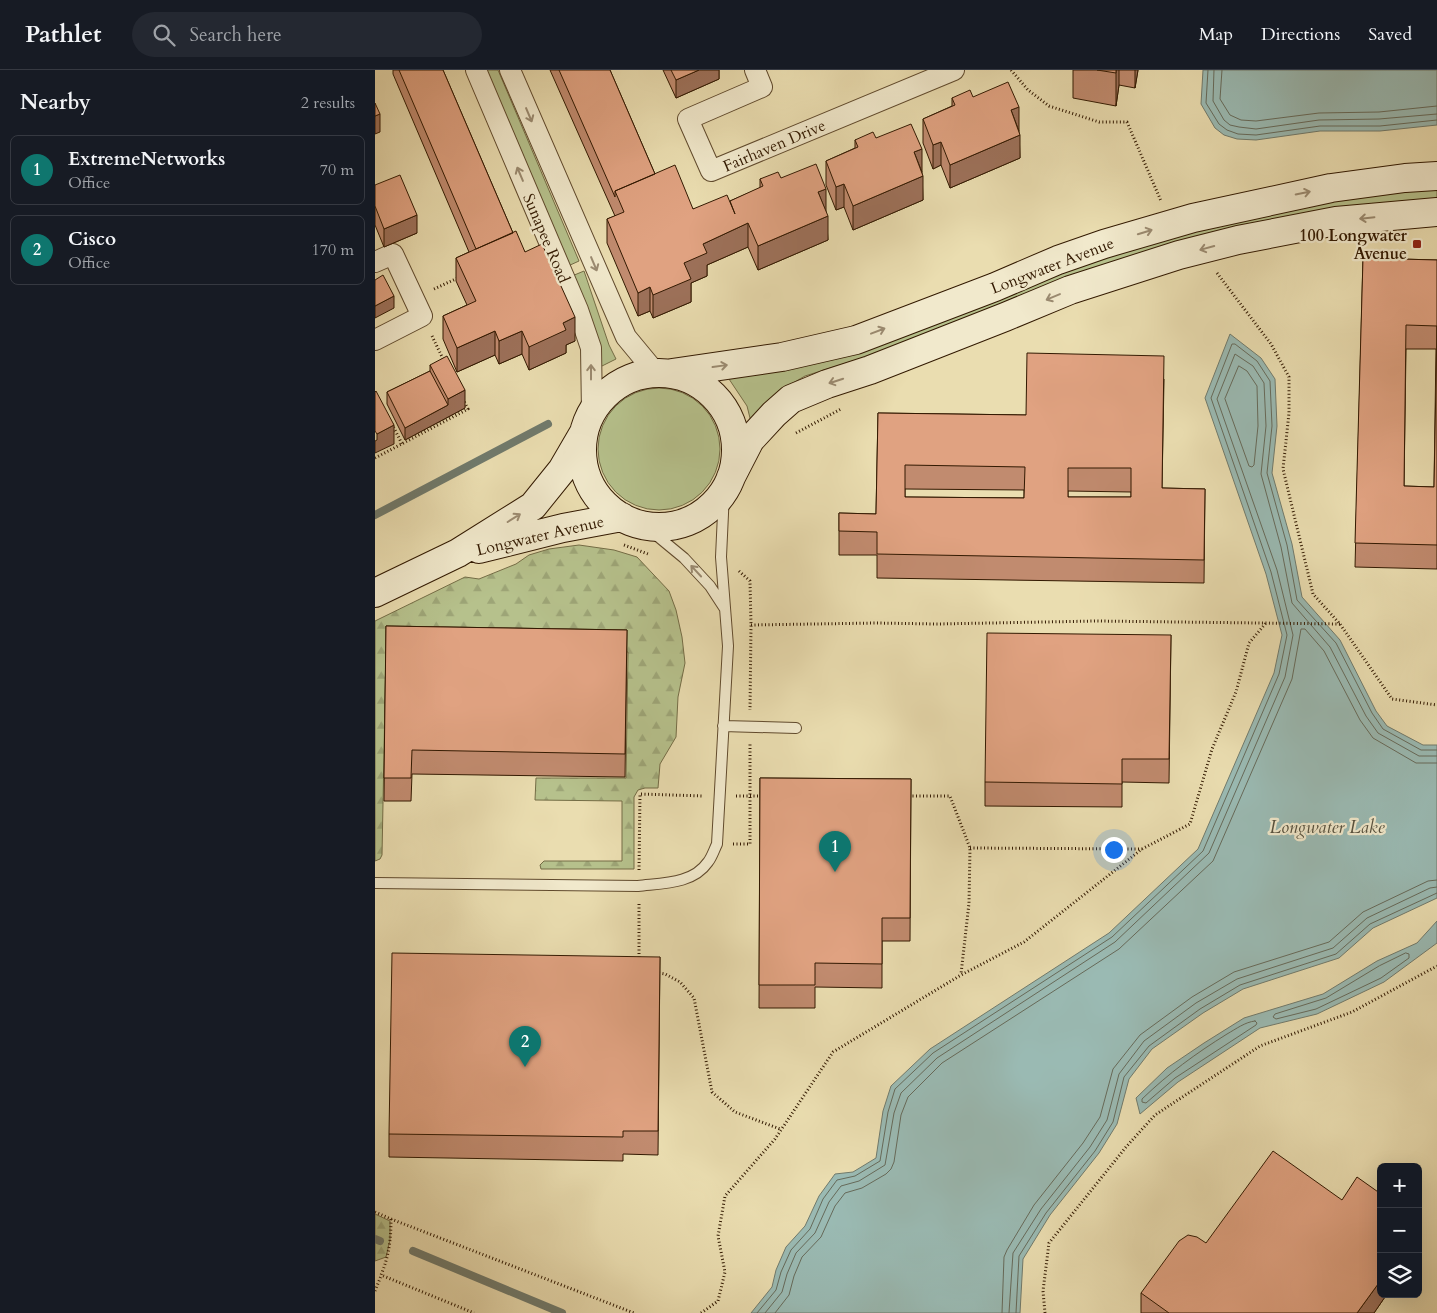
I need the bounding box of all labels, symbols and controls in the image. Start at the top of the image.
search box [132,12,482,57]
text: Pathlet [25,18,102,51]
icon: search [150,21,178,49]
text: Search here [190,22,282,48]
text: Map [1199,22,1233,47]
text: Directions [1261,22,1340,47]
text: Saved [1368,22,1412,47]
text: Nearby [20,88,91,117]
text: 2 results [301,92,355,114]
one-way arrow [525,107,535,122]
street label: Fairhaven Drive [720,114,829,177]
text: ExtremeNetworks [68,146,225,172]
text: 1 [33,159,41,181]
text: 70 m [320,159,354,181]
one-way arrow [515,167,525,182]
text: Office [68,172,110,194]
one-way arrow [1295,188,1311,197]
street label: Sunapee Road [517,190,575,287]
one-way arrow [1359,213,1375,223]
place label: 100 Longwater Avenue [1299,225,1408,265]
text: Cisco [68,226,116,252]
one-way arrow [1137,226,1153,236]
street label: Longwater Avenue [988,232,1117,300]
marker: 100 Longwater Avenue [1411,238,1423,250]
text: 2 [33,239,41,261]
text: 170 m [312,239,354,261]
one-way arrow [1200,244,1216,253]
text: Office [68,252,110,274]
one-way arrow [589,256,599,271]
one-way arrow [1045,294,1060,303]
one-way arrow [870,326,885,335]
one-way arrow [712,361,728,371]
one-way arrow [586,364,596,380]
one-way arrow [828,376,844,386]
street label: Longwater Avenue [474,511,606,561]
one-way arrow [506,513,520,523]
one-way arrow [690,565,702,577]
water label: Longwater Lake [1269,815,1386,840]
pin: 1 [819,831,851,872]
your location [1101,837,1127,863]
pin: 2 [509,1026,541,1067]
map controls [1377,1163,1422,1298]
button: + [1377,1163,1422,1208]
button: − [1377,1208,1422,1253]
button: layers [1377,1253,1422,1298]

